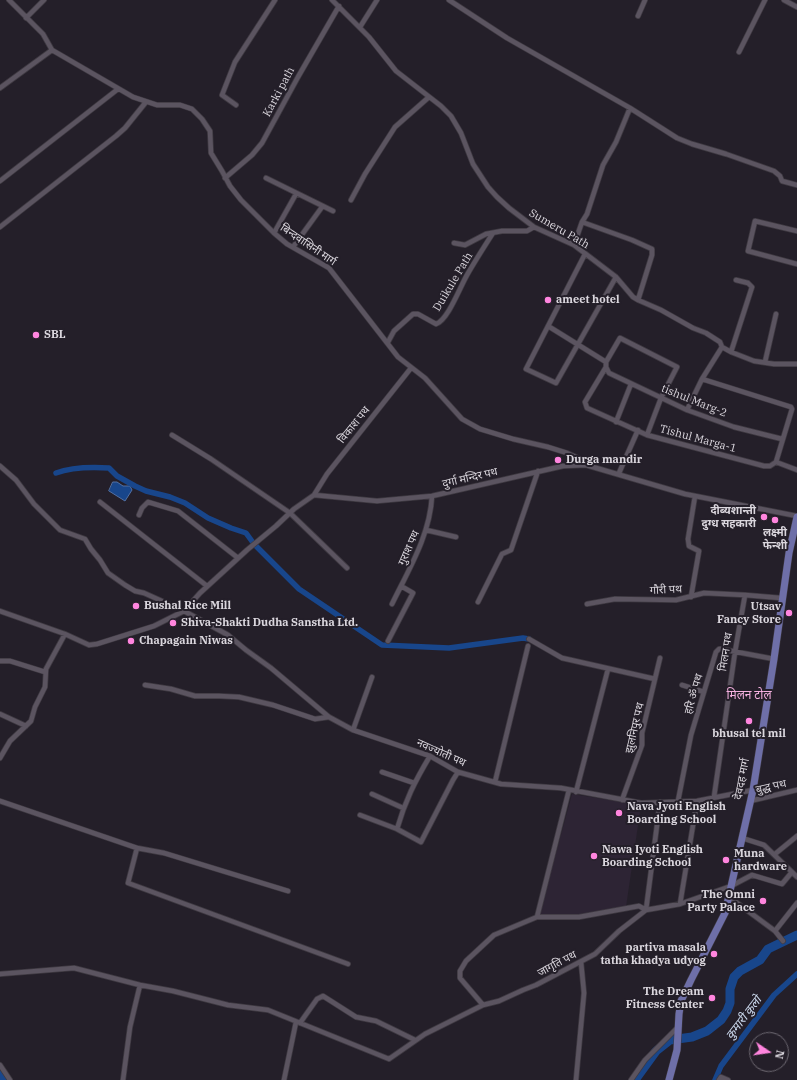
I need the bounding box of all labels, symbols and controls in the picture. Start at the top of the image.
street label: Karki path [260,65,298,119]
street label: Sumeru Path [526,206,592,252]
street label: बिन्दवासिनी मार्ग [277,221,339,269]
street label: Duikule Path [430,250,476,314]
place label: ameet hotel [556,293,620,307]
marker: ameet hotel [543,295,553,305]
place label: SBL [44,328,65,342]
marker: SBL [31,330,41,340]
street label: tishul Marg-2 [659,382,729,420]
street label: विकाश पथ [335,404,373,446]
street label: Tishul Marga-1 [658,422,738,456]
place label: Durga mandir [566,453,642,467]
marker: Durga mandir [553,455,563,465]
street label: दुर्गा मन्दिर पथ [441,465,499,491]
place label: दीब्यशान्ती दुग्ध सहकारी [701,504,756,530]
marker: दीब्यशान्ती दुग्ध सहकारी [759,512,769,522]
marker: लक्ष्मी फेन्शी [770,515,780,525]
place label: लक्ष्मी फेन्शी [763,526,787,552]
street label: गुराश पथ [395,528,423,568]
street label: गौरी पथ [650,583,682,597]
place label: Bushal Rice Mill [144,599,231,613]
place label: Utsav Fancy Store [717,600,781,626]
marker: Bushal Rice Mill [131,601,141,611]
marker: Utsav Fancy Store [784,608,794,618]
place label: Shiva-Shakti Dudha Sanstha Ltd. [181,616,358,630]
marker: Shiva-Shakti Dudha Sanstha Ltd. [168,618,178,628]
street label: मिलन पथ [716,632,736,672]
place label: Chapagain Niwas [139,634,233,648]
marker: Chapagain Niwas [126,636,136,646]
street label: हरि ॐ पथ [682,672,706,716]
district label: मिलन टोल [726,689,772,703]
street label: झुलनिपुर पथ [623,702,647,754]
marker: bhusal tel mil [744,716,754,726]
place label: bhusal tel mil [712,727,786,741]
street label: नवज्योती पथ [414,736,468,770]
street label: देवदह मार्ग [732,757,752,801]
street label: बुद्ध पथ [754,777,788,797]
place label: Nava Jyoti English Boarding School [627,800,726,826]
marker: Nava Jyoti English Boarding School [614,808,624,818]
place label: Nawa Iyoti English Boarding School [602,843,703,869]
place label: Muna hardware [734,847,787,873]
marker: Nawa Iyoti English Boarding School [589,851,599,861]
marker: Muna hardware [721,855,731,865]
place label: The Omni Party Palace [687,888,755,914]
marker: The Omni Party Palace [758,896,768,906]
place label: partiva masala tatha khadya udyog [601,941,706,967]
street label: जागृति पथ [535,948,579,980]
marker: partiva masala tatha khadya udyog [709,949,719,959]
place label: The Dream Fitness Center [626,985,704,1011]
marker: The Dream Fitness Center [707,993,717,1003]
water label: कुमारी कुलो [723,993,765,1043]
north arrow [749,1032,789,1072]
text: N [772,1049,788,1060]

